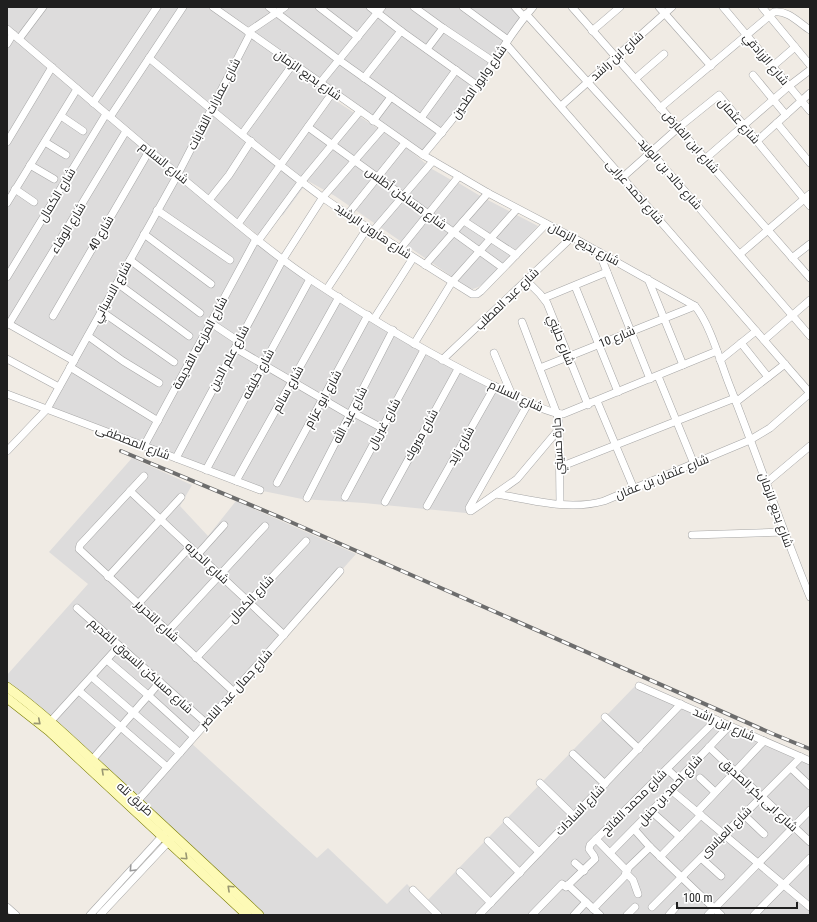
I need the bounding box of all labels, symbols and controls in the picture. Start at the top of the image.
street label: شارع ابن راشد [588,29,647,84]
street label: شارع الزرادقي [738,30,792,90]
street label: شارع وابور الطحين [448,43,510,122]
street label: شارع بديع الزمان [271,47,344,104]
street label: شارع عمارات النقابات [185,56,244,153]
street label: شارع عثمان [715,95,763,148]
street label: شارع ابن الفارض [659,108,722,177]
street label: شارع خالد بن الوليد [635,136,705,213]
street label: شارع السلام [136,139,191,188]
street label: شارع احمد عرابى [602,157,667,228]
street label: شارع مساكن أطلس [362,163,450,233]
street label: شارع الكمال [36,166,79,225]
street label: شارع الوفاء [47,200,90,256]
street label: شارع هارون الرشيد [331,200,414,263]
street label: شارع 40 [85,213,117,253]
street label: شارع بديع الزمان [546,219,622,270]
street label: شارع الاسباني [89,259,137,326]
street label: شارع عبد المطلب [472,265,542,334]
street label: شارع المزرعه القديمة [170,294,231,392]
street label: شارع حليني [542,313,577,368]
street label: شارع علم الدين [206,323,253,394]
street label: شارع 10 [597,323,638,352]
street label: شارع خليفه [239,347,278,402]
street label: شارع سالم [270,363,307,415]
street label: شارع ابو عزام [301,368,345,431]
street label: شارع السلام [486,377,545,416]
street label: شارع عبد الله [329,384,371,446]
street label: شارع غبريال [365,396,404,452]
street label: شارع مبروك [401,407,442,464]
street label: حارة حسيني [550,417,569,475]
street label: شارع المصطفى [94,421,172,463]
street label: شارع زايد [445,424,478,468]
street label: شارع عثمان بن عفان [613,452,711,503]
street label: شارع بديع الزمان [755,471,796,550]
street label: شارع الحريه [182,539,232,587]
street label: شارع الكمال [225,572,277,626]
street label: شارع التحرير [131,597,182,646]
street label: شارع مساكن السوق القديم [86,616,196,717]
street label: شارع جمال عبد الناصر [196,647,276,733]
street label: شارع ابن راشد [690,704,757,745]
one-way arrow [33,717,40,724]
street label: شارع احمد بن حنبل [635,752,706,829]
street label: شارع ابى بكر الصديق [717,756,801,835]
street label: شارع محمد الفاتح [598,766,670,838]
one-way arrow [101,768,109,776]
street label: طريق تله [114,779,156,819]
street label: شارع السادات [552,782,608,839]
street label: شارع العباسى [698,803,755,861]
one-way arrow [180,853,188,860]
one-way arrow [130,864,137,872]
scale bar [677,884,797,910]
one-way arrow [227,885,235,893]
text: 100 m [683,891,713,905]

